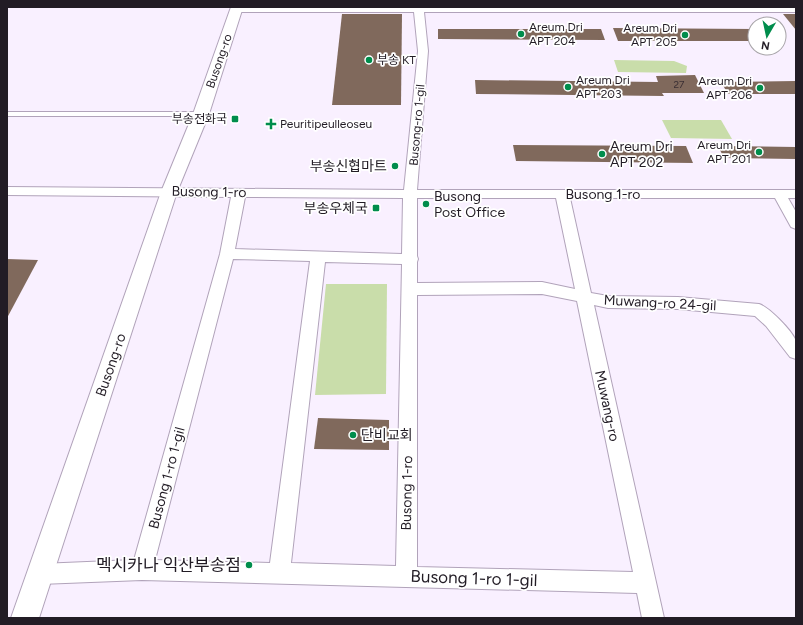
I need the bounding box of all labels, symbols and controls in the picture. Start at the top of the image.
north arrow [747,16,787,56]
place label: Areum Dri APT 204 [529,20,583,48]
place label: Areum Dri APT 205 [623,21,677,49]
marker: Areum Dri APT 204 [516,29,526,39]
marker: Areum Dri APT 205 [680,30,690,40]
street label: Busong-ro [203,32,235,90]
text: N [760,38,771,52]
place label: 부송 KT [377,53,416,67]
marker: 부송 KT [364,55,374,65]
place label: Areum Dri APT 203 [576,73,630,101]
place label: Areum Dri APT 206 [698,74,752,102]
house number: 27 [674,78,685,91]
marker: Areum Dri APT 203 [563,82,573,92]
marker: Areum Dri APT 206 [755,83,765,93]
street label: Busong-ro 1-gil [406,84,428,166]
place label: 부송전화국 [172,112,227,126]
marker: 부송전화국 [230,114,240,124]
place label: Peuritipeulleoseu [280,117,372,131]
marker: Peuritipeulleoseu [265,118,277,130]
place label: Areum Dri APT 202 [610,138,673,171]
place label: Areum Dri APT 201 [697,138,751,166]
marker: Areum Dri APT 201 [754,147,764,157]
marker: Areum Dri APT 202 [597,149,607,159]
place label: 부송신협마트 [310,158,387,175]
marker: 부송신협마트 [390,161,400,171]
street label: Busong 1-ro [171,183,247,201]
street label: Busong 1-ro [566,186,640,203]
place label: Busong Post Office [434,188,505,221]
marker: Busong Post Office [421,199,431,209]
place label: 부송우체국 [304,200,368,217]
marker: 부송우체국 [371,203,381,213]
street label: Muwang-ro 24-gil [603,292,717,314]
street label: Busong-ro [92,331,130,399]
street label: Muwang-ro [591,369,623,443]
street label: Busong 1-ro 1-gil [145,425,189,531]
place label: 단비교회 [361,427,413,444]
marker: 단비교회 [348,430,358,440]
street label: Busong 1-ro [398,455,416,531]
place label: 멕시카나 익산부송점 [96,555,241,575]
marker: 멕시카나 익산부송점 [244,560,254,570]
street label: Busong 1-ro 1-gil [410,566,538,590]

